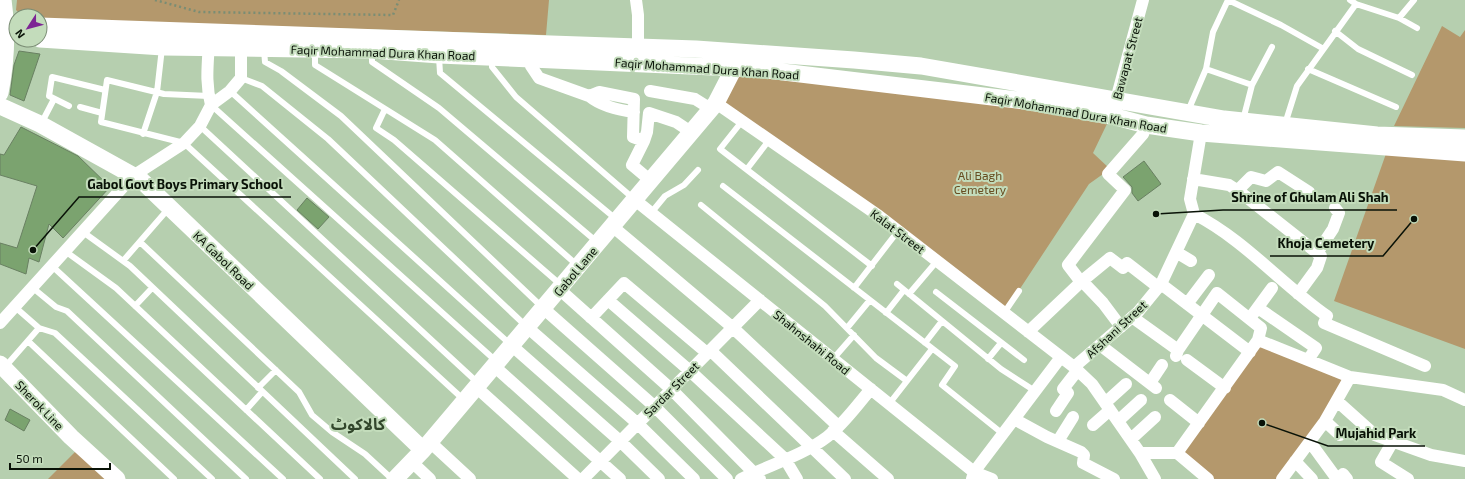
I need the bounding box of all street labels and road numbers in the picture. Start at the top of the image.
street label: Bawapat Street [1109,15,1145,101]
street label: Faqir Mohammad Dura Khan Road [290,42,476,62]
street label: Faqir Mohammad Dura Khan Road [614,55,800,81]
street label: Faqir Mohammad Dura Khan Road [984,89,1168,135]
street label: Kalat Street [868,206,928,256]
street label: KA Gabol Road [191,228,257,292]
street label: Gabol Lane [550,244,600,298]
street label: Afshani Street [1083,297,1149,361]
street label: Shahnshahi Road [771,307,853,377]
street label: Sardar Street [641,358,702,419]
street label: Sherok Line [13,378,67,432]

